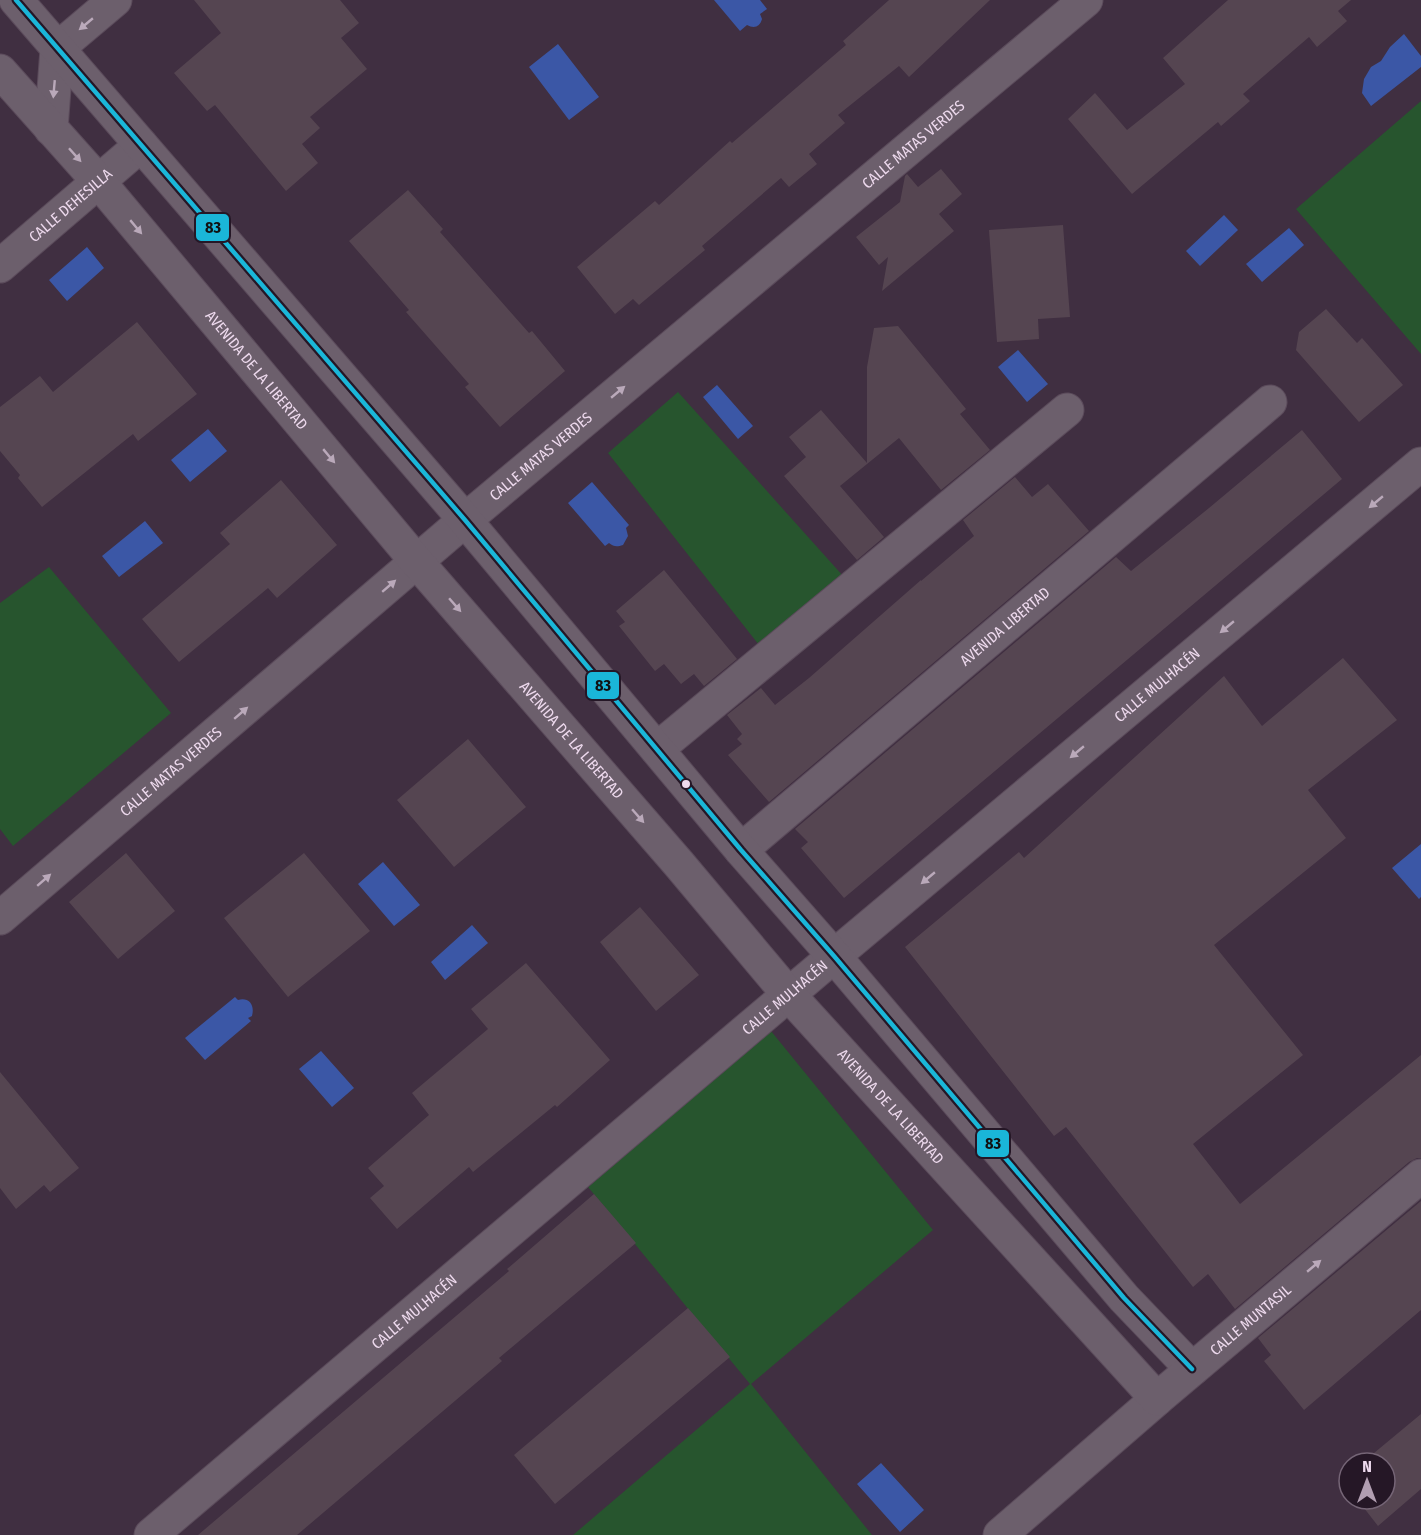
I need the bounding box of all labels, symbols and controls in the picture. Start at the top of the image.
one-way arrow [78,18,94,31]
one-way arrow [49,79,59,98]
street label: CALLE MATAS VERDES [859,96,968,193]
one-way arrow [68,148,82,163]
street label: CALLE DEHESILLA [25,165,116,246]
line badge: 83 [195,213,230,242]
text: 83 [205,218,221,237]
one-way arrow [129,219,142,234]
street label: AVENIDA DE LA LIBERTAD [202,307,311,433]
one-way arrow [610,386,626,399]
street label: CALLE MATAS VERDES [486,408,596,505]
one-way arrow [322,448,335,463]
one-way arrow [1369,495,1384,508]
one-way arrow [381,580,396,593]
street label: AVENIDA LIBERTAD [956,583,1054,669]
one-way arrow [448,597,461,612]
one-way arrow [1220,620,1235,633]
street label: CALLE MULHACÉN [1111,644,1204,726]
line badge: 83 [586,671,620,700]
text: 83 [595,676,611,695]
street label: AVENIDA DE LA LIBERTAD [516,678,627,802]
one-way arrow [233,706,249,719]
street label: CALLE MATAS VERDES [116,723,225,820]
one-way arrow [1069,746,1085,759]
unlabelled marker [680,778,692,790]
one-way arrow [631,808,644,823]
one-way arrow [920,871,936,884]
one-way arrow [36,874,51,887]
street label: CALLE MULHACÉN [739,956,831,1039]
street label: AVENIDA DE LA LIBERTAD [834,1045,948,1168]
line badge: 83 [976,1129,1010,1158]
text: 83 [985,1134,1001,1153]
one-way arrow [1306,1260,1321,1273]
street label: CALLE MULHACÉN [368,1271,460,1353]
street label: CALLE MUNTASIL [1206,1281,1295,1359]
north arrow [1337,1451,1397,1511]
text: N [1362,1457,1372,1476]

